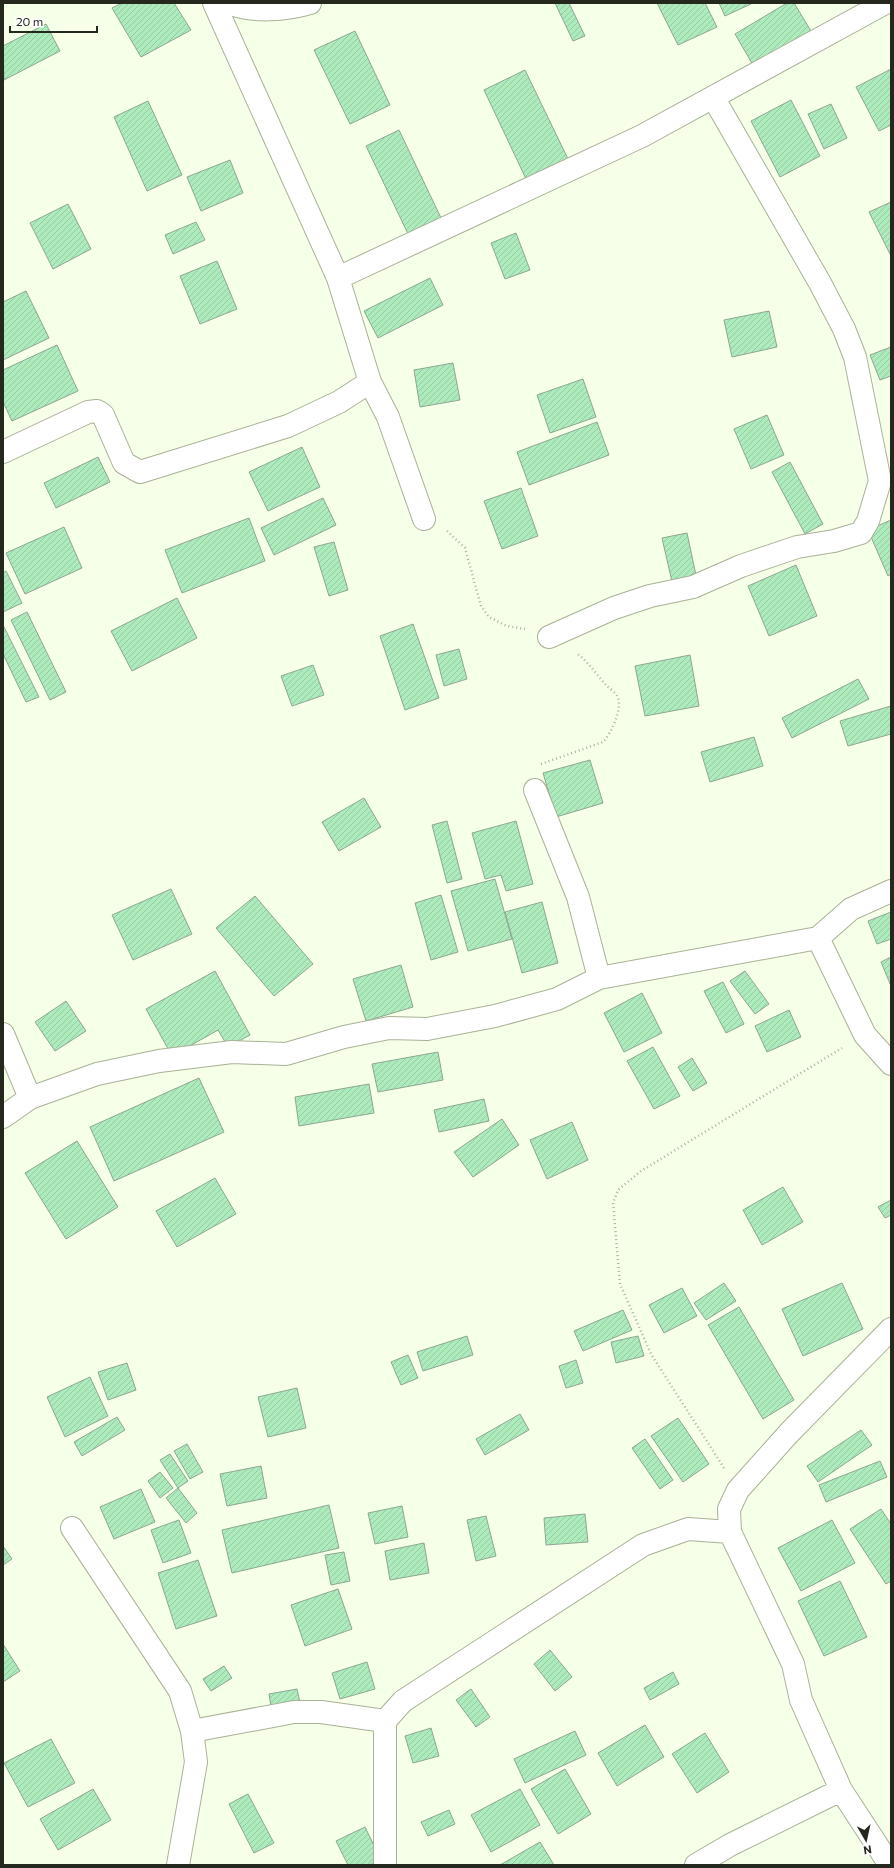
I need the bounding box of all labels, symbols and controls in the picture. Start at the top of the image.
scale bar [10,8,97,34]
text: 20 m [16,14,43,28]
north arrow [846,1820,886,1860]
text: N [863,1843,873,1857]

